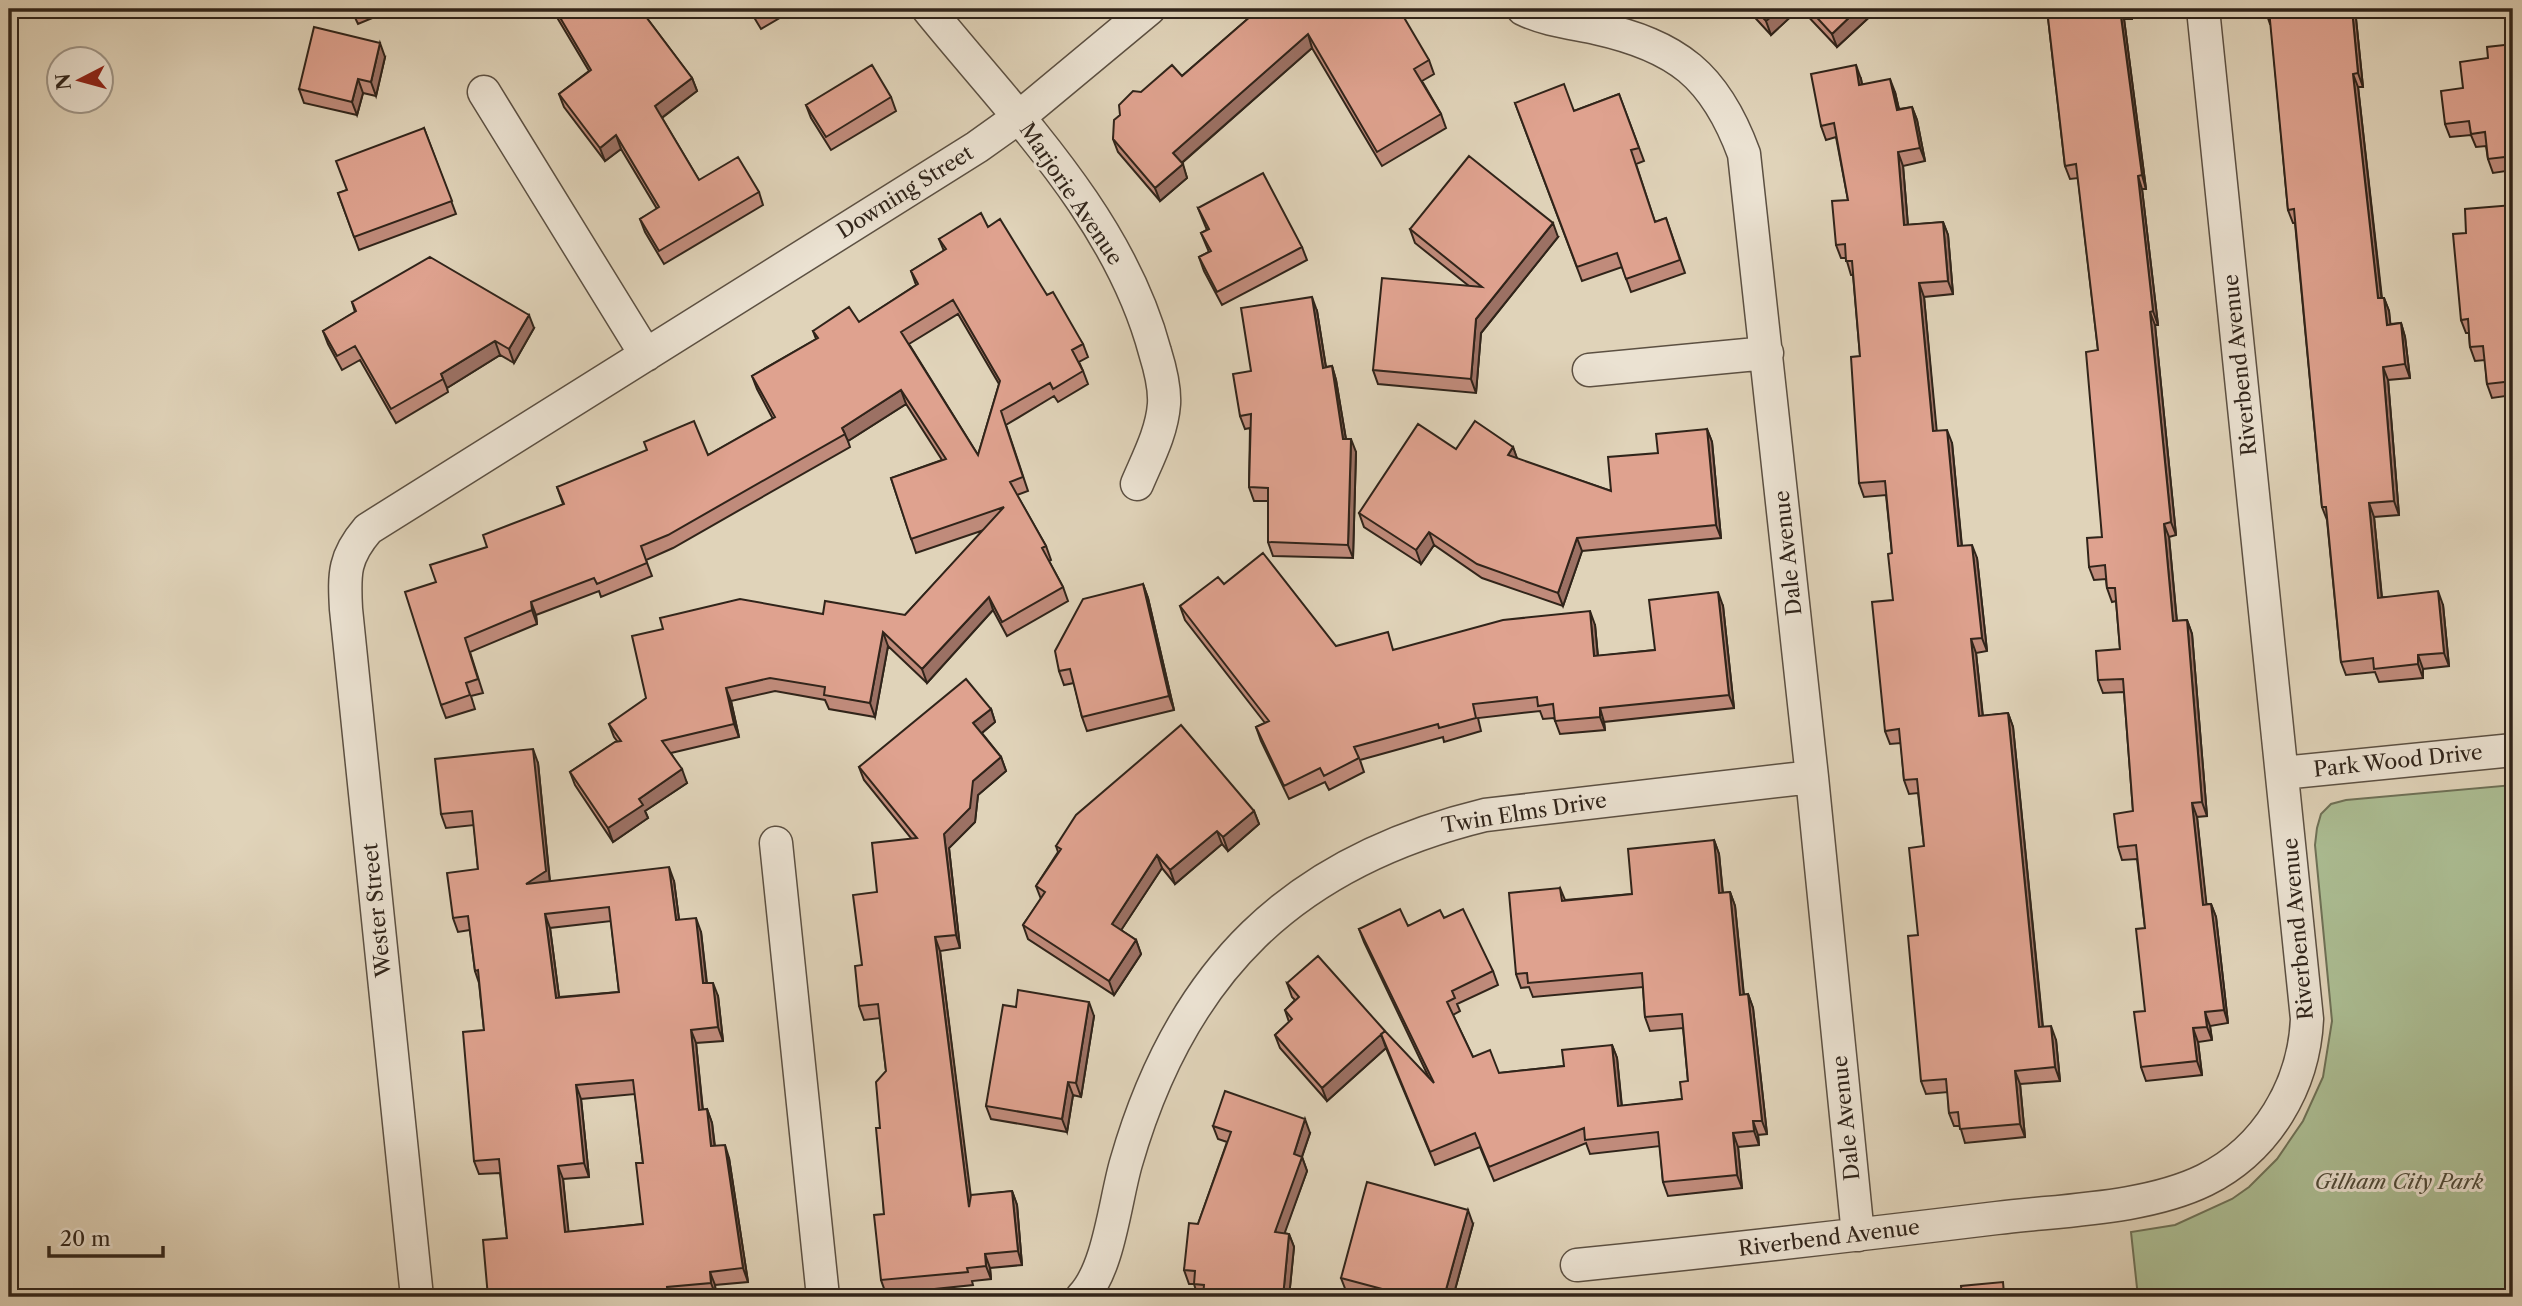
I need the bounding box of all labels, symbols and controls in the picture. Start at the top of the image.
north arrow [46,46,116,116]
text: N [51,72,76,91]
street label: Marjorie Avenue [1015,118,1128,270]
street label: Downing Street [832,139,978,243]
street label: Riverbend Avenue [2218,273,2261,457]
street label: Dale Avenue [1769,489,1806,617]
street label: Park Wood Drive [2312,739,2484,782]
street label: Twin Elms Drive [1440,787,1608,838]
street label: Riverbend Avenue [2277,837,2318,1021]
street label: Wester Street [357,841,396,979]
street label: Dale Avenue [1827,1054,1864,1182]
park label: Gilham City Park [2315,1169,2484,1194]
street label: Riverbend Avenue [1737,1214,1921,1261]
scale bar [49,1215,163,1259]
text: 20 m [60,1226,111,1251]

